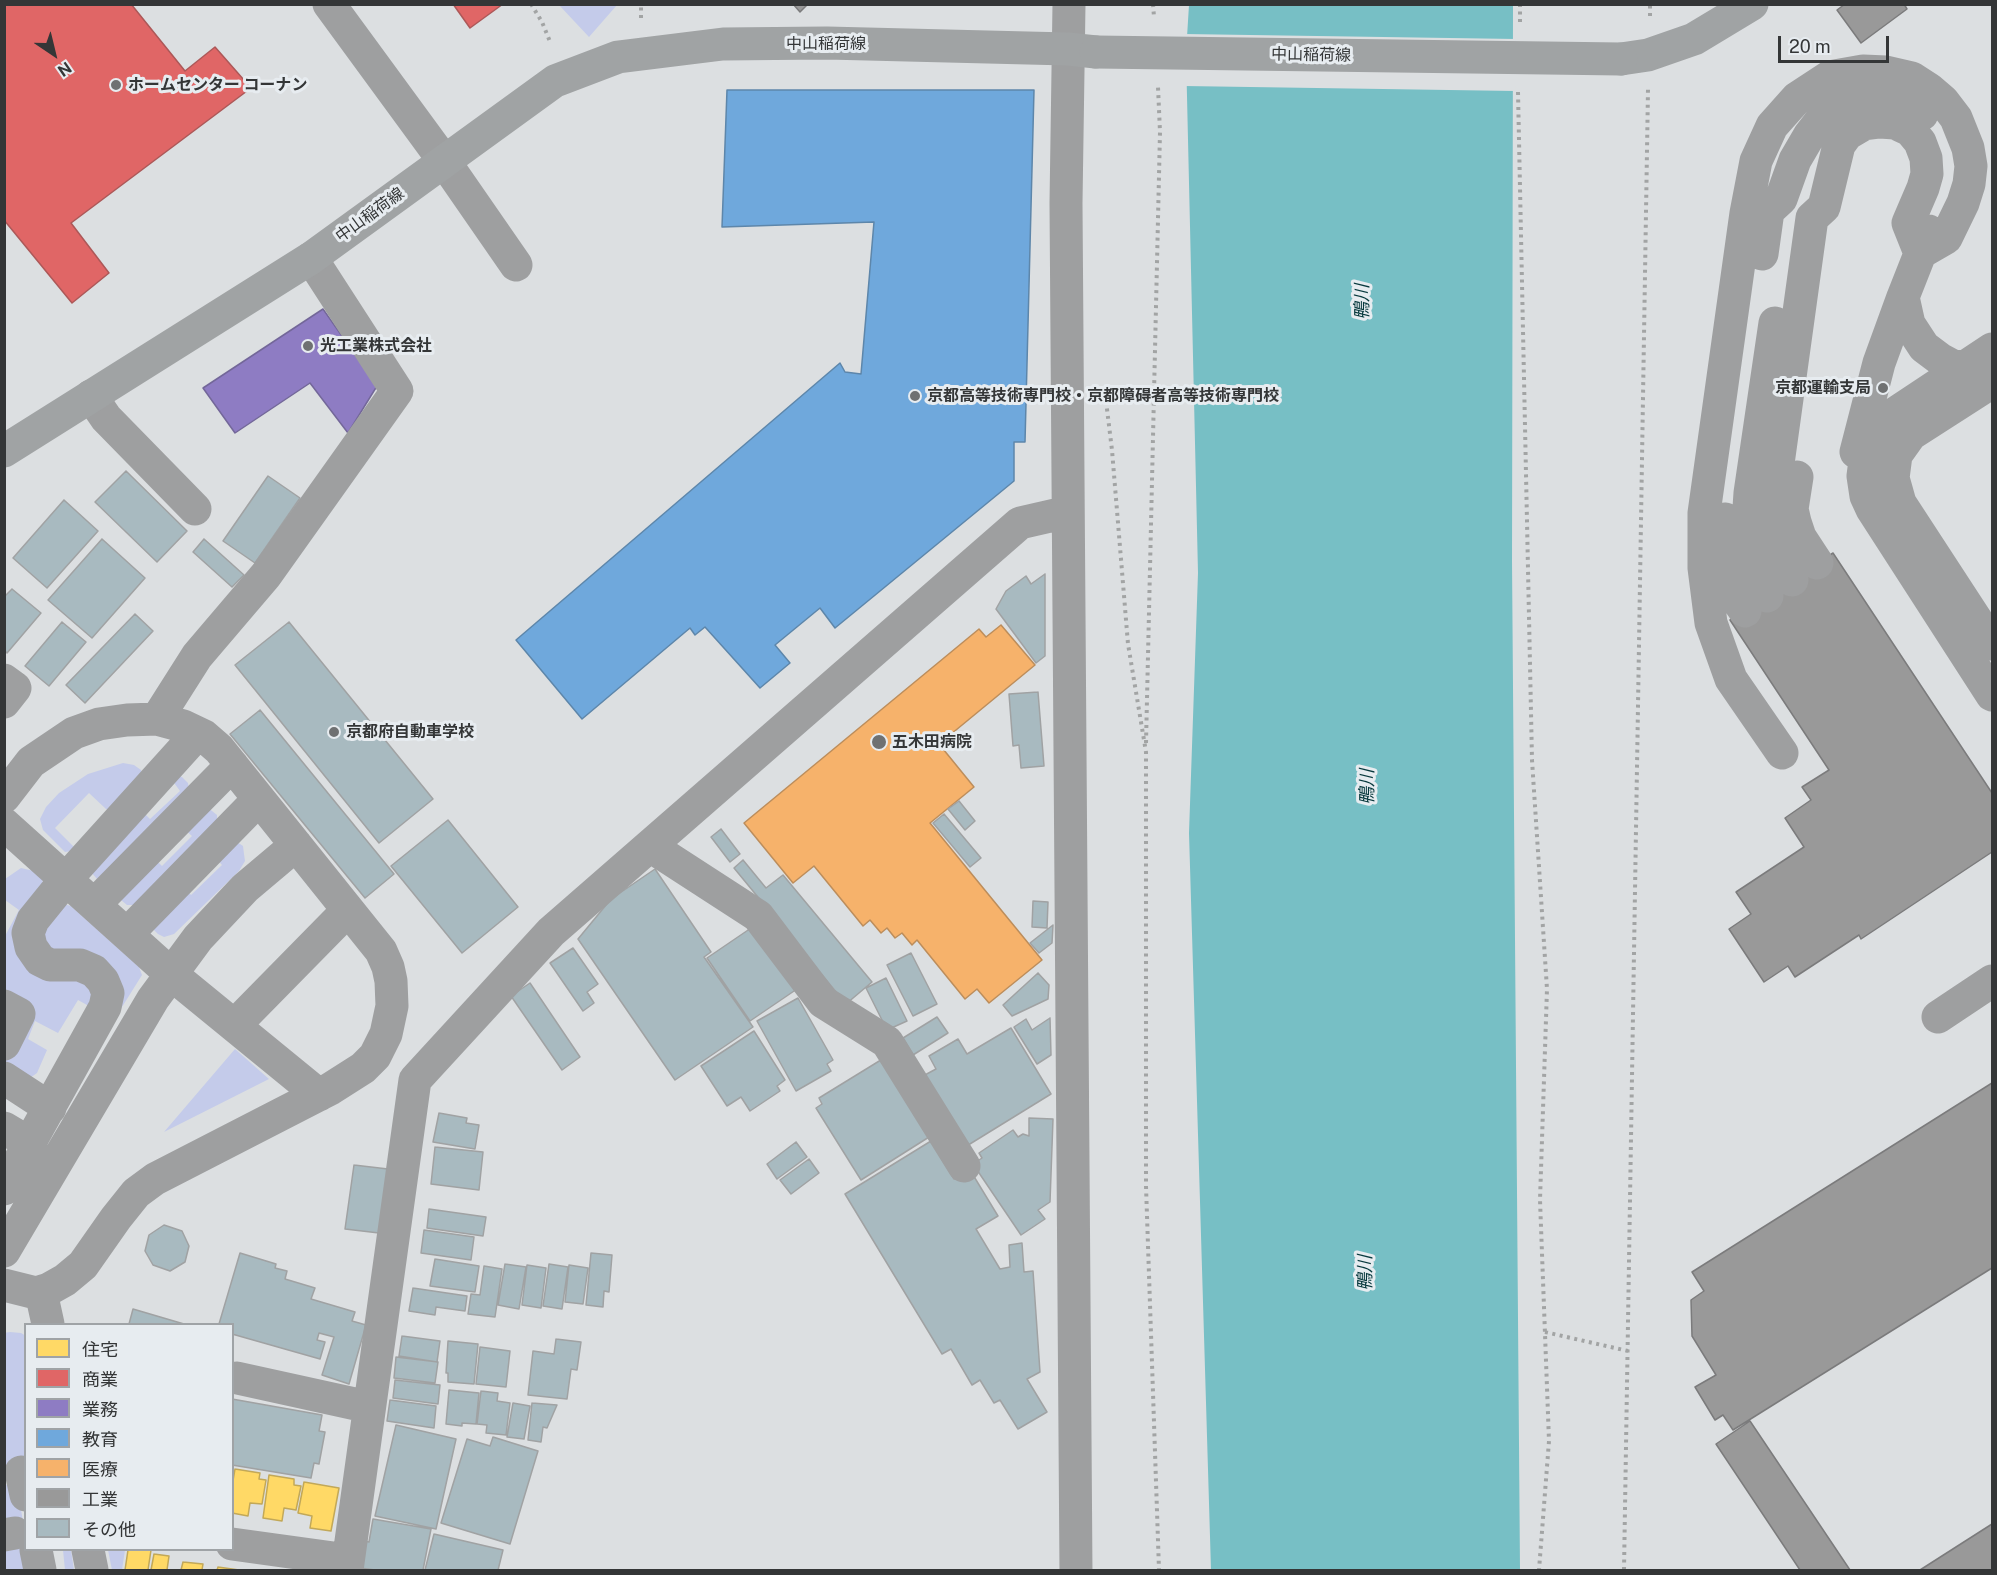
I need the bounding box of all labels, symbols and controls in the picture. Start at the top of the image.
north arrow [24,24,84,84]
scale bar [1781,24,1892,62]
street label: 中山稲荷線 [786,34,866,54]
text: 20 m [1789,36,1831,57]
street label: 中山稲荷線 [1271,45,1351,65]
text: N [54,58,75,81]
place label: ホームセンター コーナン [128,75,308,95]
marker: ホームセンター コーナン [109,78,123,92]
street label: 中山稲荷線 [332,184,408,246]
water label: 鴨川 [1351,284,1373,320]
place label: 光工業株式会社 [320,336,432,356]
marker: 光工業株式会社 [301,339,315,353]
place label: 京都運輸支局 [1775,378,1871,398]
marker: 京都運輸支局 [1876,381,1890,395]
place label: 京都高等技術専門校・京都障碍者高等技術専門校 [927,386,1279,406]
marker: 京都高等技術専門校・京都障碍者高等技術専門校 [908,389,922,403]
place label: 京都府自動車学校 [346,722,474,742]
marker: 京都府自動車学校 [327,725,341,739]
place label: 五木田病院 [892,732,972,752]
marker: 五木田病院 [870,733,888,751]
water label: 鴨川 [1356,769,1378,805]
water label: 鴨川 [1354,1255,1376,1291]
legend [24,1323,234,1551]
text: 住宅 [82,1339,118,1360]
text: 商業 [82,1369,118,1390]
text: 業務 [82,1399,118,1420]
text: 教育 [82,1429,118,1450]
text: 医療 [82,1459,118,1480]
text: 工業 [82,1489,118,1510]
text: その他 [82,1519,136,1540]

